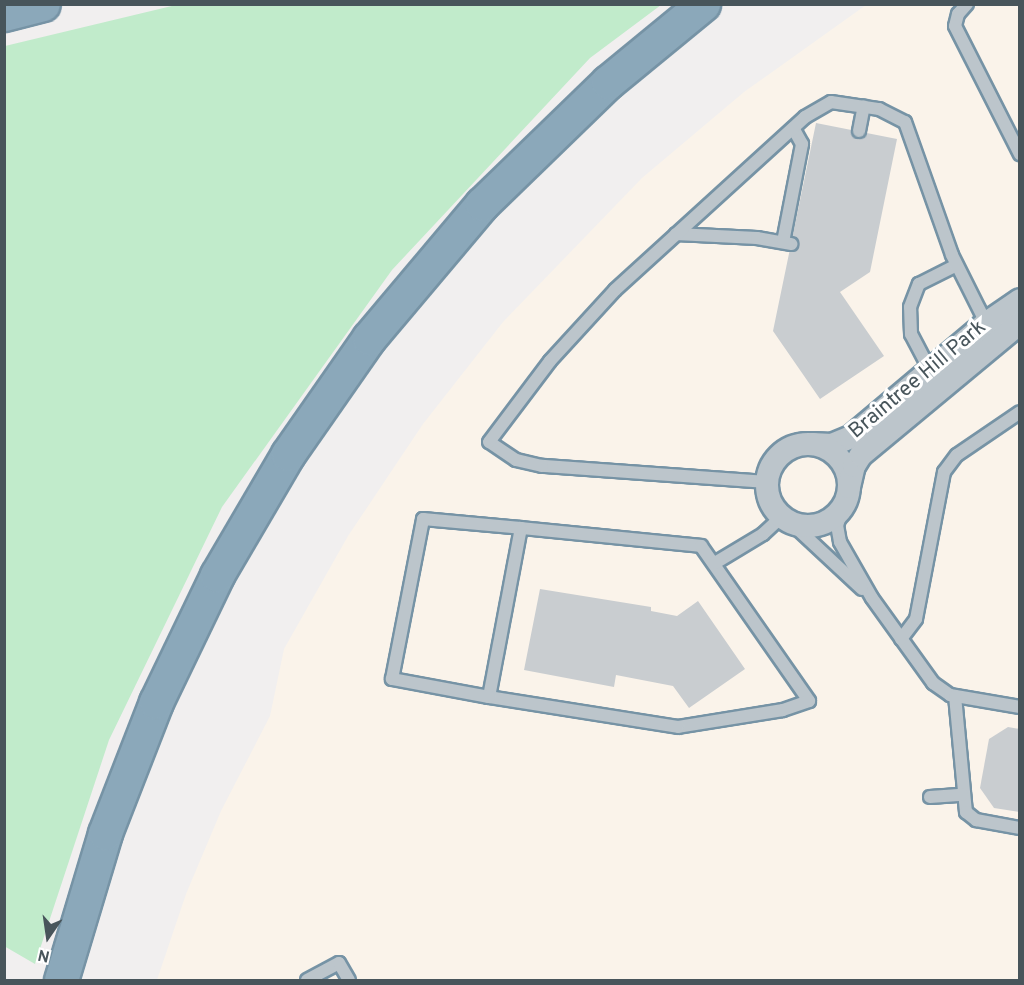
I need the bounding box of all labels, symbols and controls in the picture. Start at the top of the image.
street label: Braintree Hill Park [844,315,992,445]
north arrow [18,907,78,967]
text: N [36,944,52,966]

